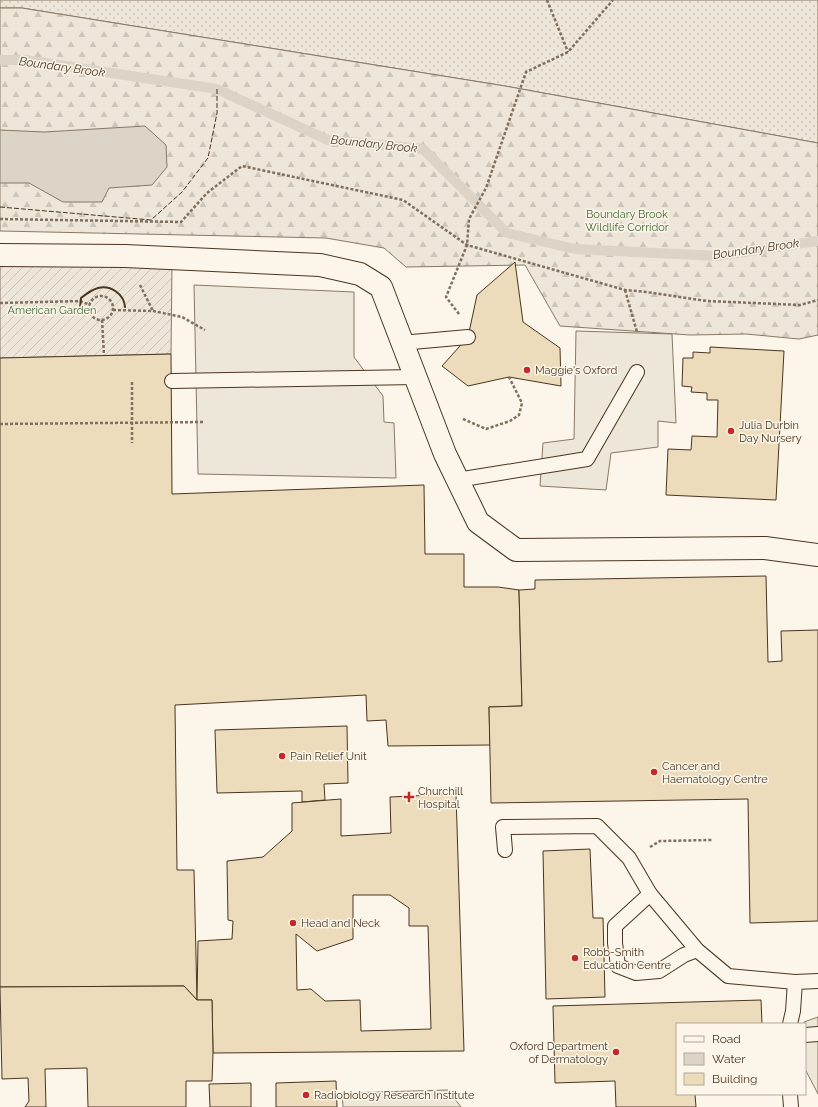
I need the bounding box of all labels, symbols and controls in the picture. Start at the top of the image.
water label: Boundary Brook [18,54,107,80]
water label: Boundary Brook [330,132,419,156]
park label: Boundary Brook Wildlife Corridor [585,208,669,234]
water label: Boundary Brook [712,236,801,262]
park label: American Garden [8,304,96,317]
place label: Maggie's Oxford [535,364,617,377]
marker: Maggie's Oxford [522,365,532,375]
place label: Julia Durbin Day Nursery [739,419,802,445]
marker: Julia Durbin Day Nursery [726,426,736,436]
place label: Pain Relief Unit [290,750,367,763]
marker: Pain Relief Unit [277,751,287,761]
place label: Cancer and Haematology Centre [662,760,768,786]
marker: Cancer and Haematology Centre [649,767,659,777]
place label: Churchill Hospital [418,785,463,811]
marker: Churchill Hospital [403,791,415,803]
place label: Head and Neck [301,917,380,930]
marker: Head and Neck [288,918,298,928]
place label: Robb-Smith Education Centre [583,946,671,972]
marker: Robb-Smith Education Centre [570,953,580,963]
legend [676,1023,806,1095]
text: Road [712,1032,741,1046]
place label: Oxford Department of Dermatology [510,1040,608,1066]
marker: Oxford Department of Dermatology [611,1047,621,1057]
text: Water [712,1052,746,1066]
text: Building [712,1072,758,1086]
place label: Radiobiology Research Institute [314,1089,475,1102]
marker: Radiobiology Research Institute [301,1090,311,1100]

